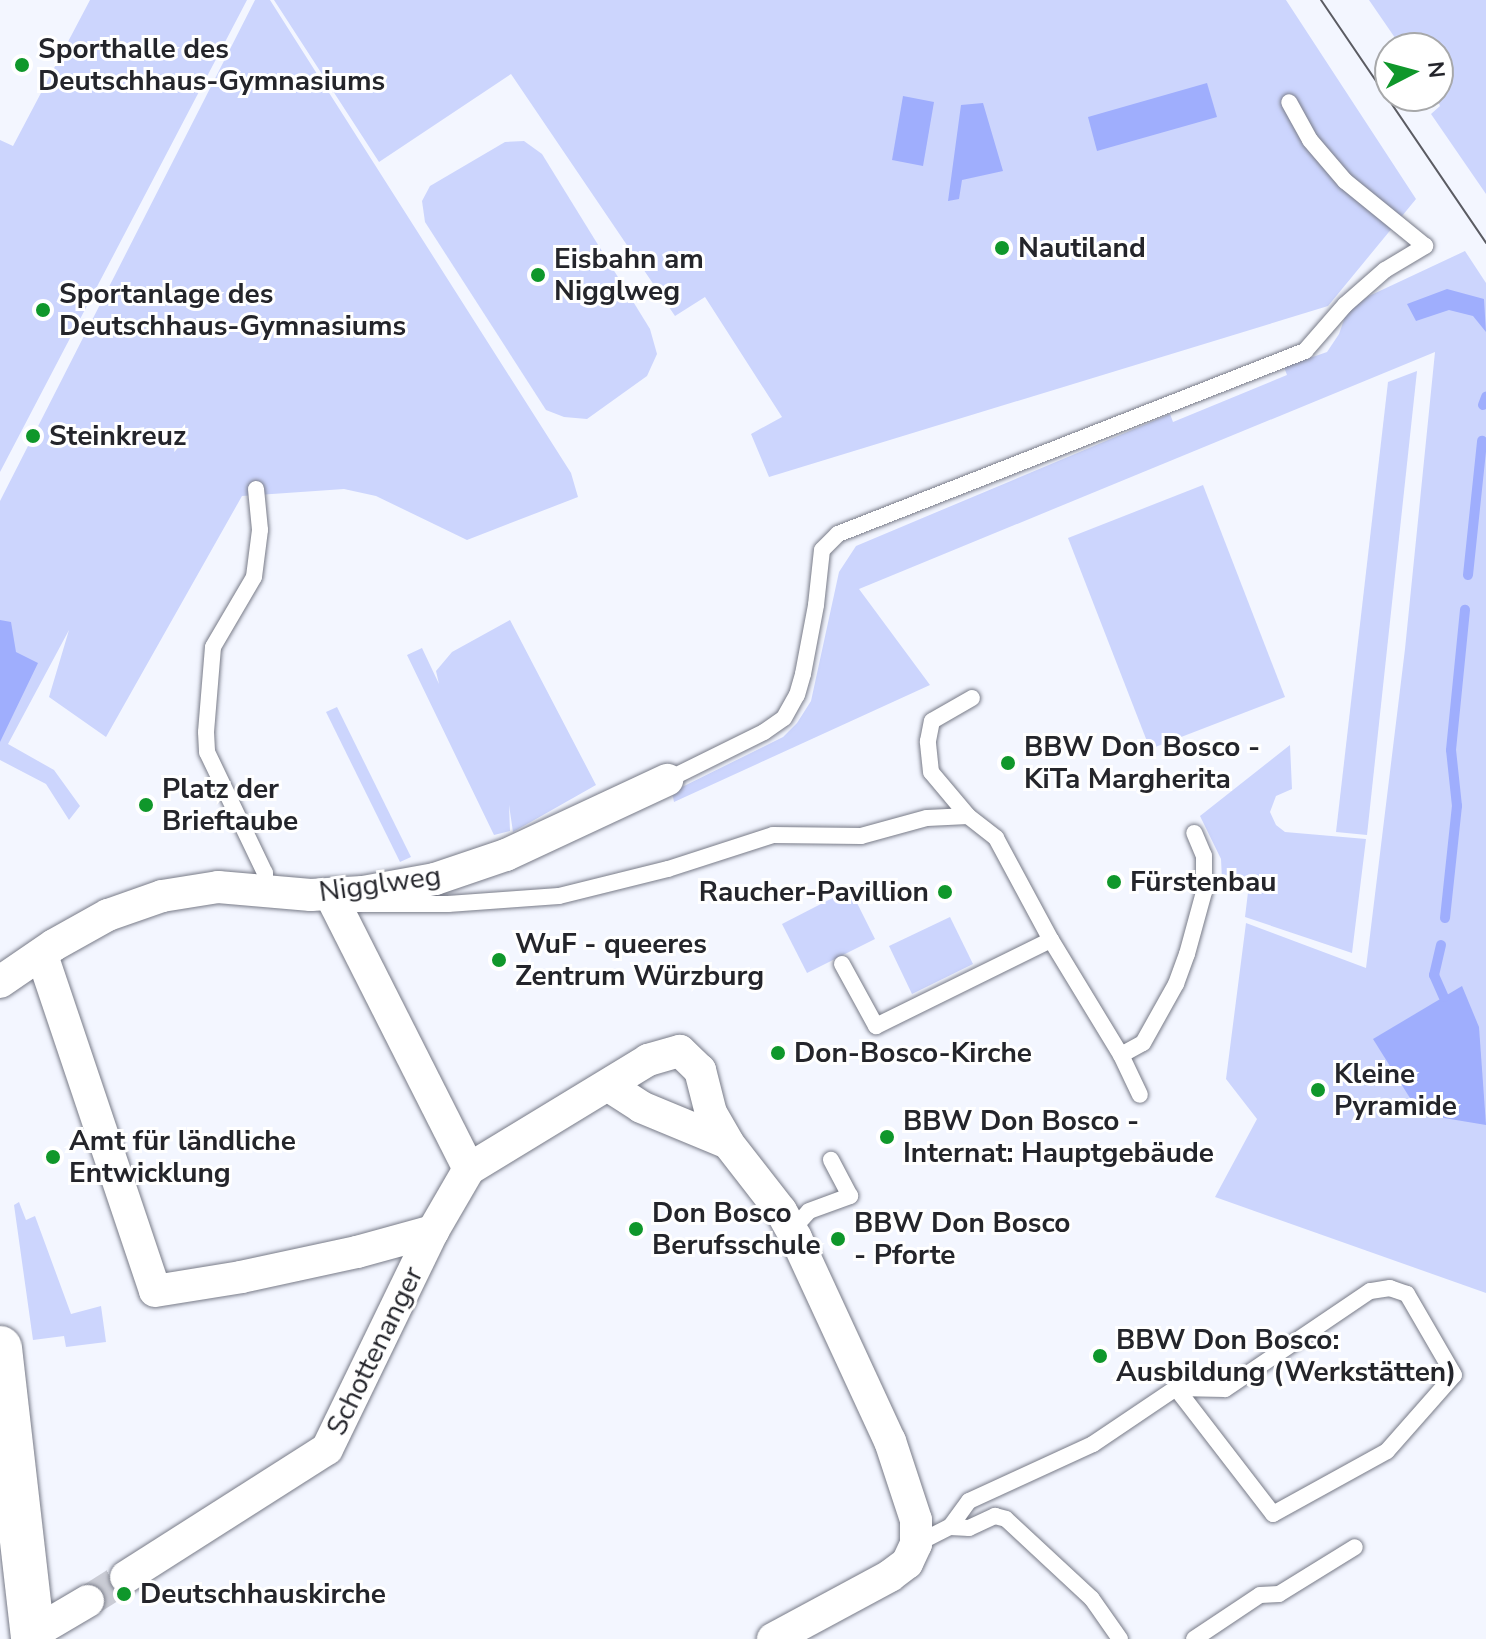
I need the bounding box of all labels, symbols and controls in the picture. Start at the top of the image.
place label: Sporthalle des Deutschhaus-Gymnasiums [38,32,385,98]
north arrow [1374,32,1454,112]
marker: Sporthalle des Deutschhaus-Gymnasiums [13,56,31,74]
text: N [1420,60,1452,79]
place label: Nautiland [1018,231,1146,265]
marker: Nautiland [993,239,1011,257]
place label: Eisbahn am Nigglweg [554,242,704,308]
marker: Eisbahn am Nigglweg [529,266,547,284]
place label: Sportanlage des Deutschhaus-Gymnasiums [59,277,406,343]
marker: Sportanlage des Deutschhaus-Gymnasiums [34,301,52,319]
place label: Steinkreuz [49,419,186,453]
marker: Steinkreuz [24,427,42,445]
place label: BBW Don Bosco - KiTa Margherita [1024,730,1260,796]
marker: BBW Don Bosco - KiTa Margherita [999,754,1017,772]
place label: Platz der Brieftaube [162,772,298,838]
marker: Platz der Brieftaube [137,796,155,814]
street label: Nigglweg [317,859,443,909]
place label: Fürstenbau [1130,865,1276,899]
marker: Fürstenbau [1105,873,1123,891]
place label: Raucher-Pavillion [699,875,929,909]
marker: Raucher-Pavillion [936,883,954,901]
place label: WuF - queeres Zentrum Würzburg [515,927,764,993]
marker: WuF - queeres Zentrum Würzburg [490,951,508,969]
place label: Don-Bosco-Kirche [794,1036,1032,1070]
marker: Don-Bosco-Kirche [769,1044,787,1062]
place label: Kleine Pyramide [1334,1057,1457,1123]
marker: Kleine Pyramide [1309,1081,1327,1099]
place label: BBW Don Bosco - Internat: Hauptgebäude [903,1104,1214,1170]
place label: Amt für ländliche Entwicklung [69,1124,296,1190]
marker: BBW Don Bosco - Internat: Hauptgebäude [878,1128,896,1146]
marker: Amt für ländliche Entwicklung [44,1148,62,1166]
place label: Don Bosco Berufsschule [652,1196,821,1262]
place label: BBW Don Bosco - Pforte [854,1206,1070,1272]
marker: Don Bosco Berufsschule [627,1220,645,1238]
marker: BBW Don Bosco - Pforte [829,1230,847,1248]
street label: Schottenanger [320,1261,430,1441]
place label: BBW Don Bosco: Ausbildung (Werkstätten) [1116,1323,1456,1389]
marker: BBW Don Bosco: Ausbildung (Werkstätten) [1091,1347,1109,1365]
place label: Deutschhauskirche [140,1577,386,1611]
marker: Deutschhauskirche [115,1585,133,1603]

